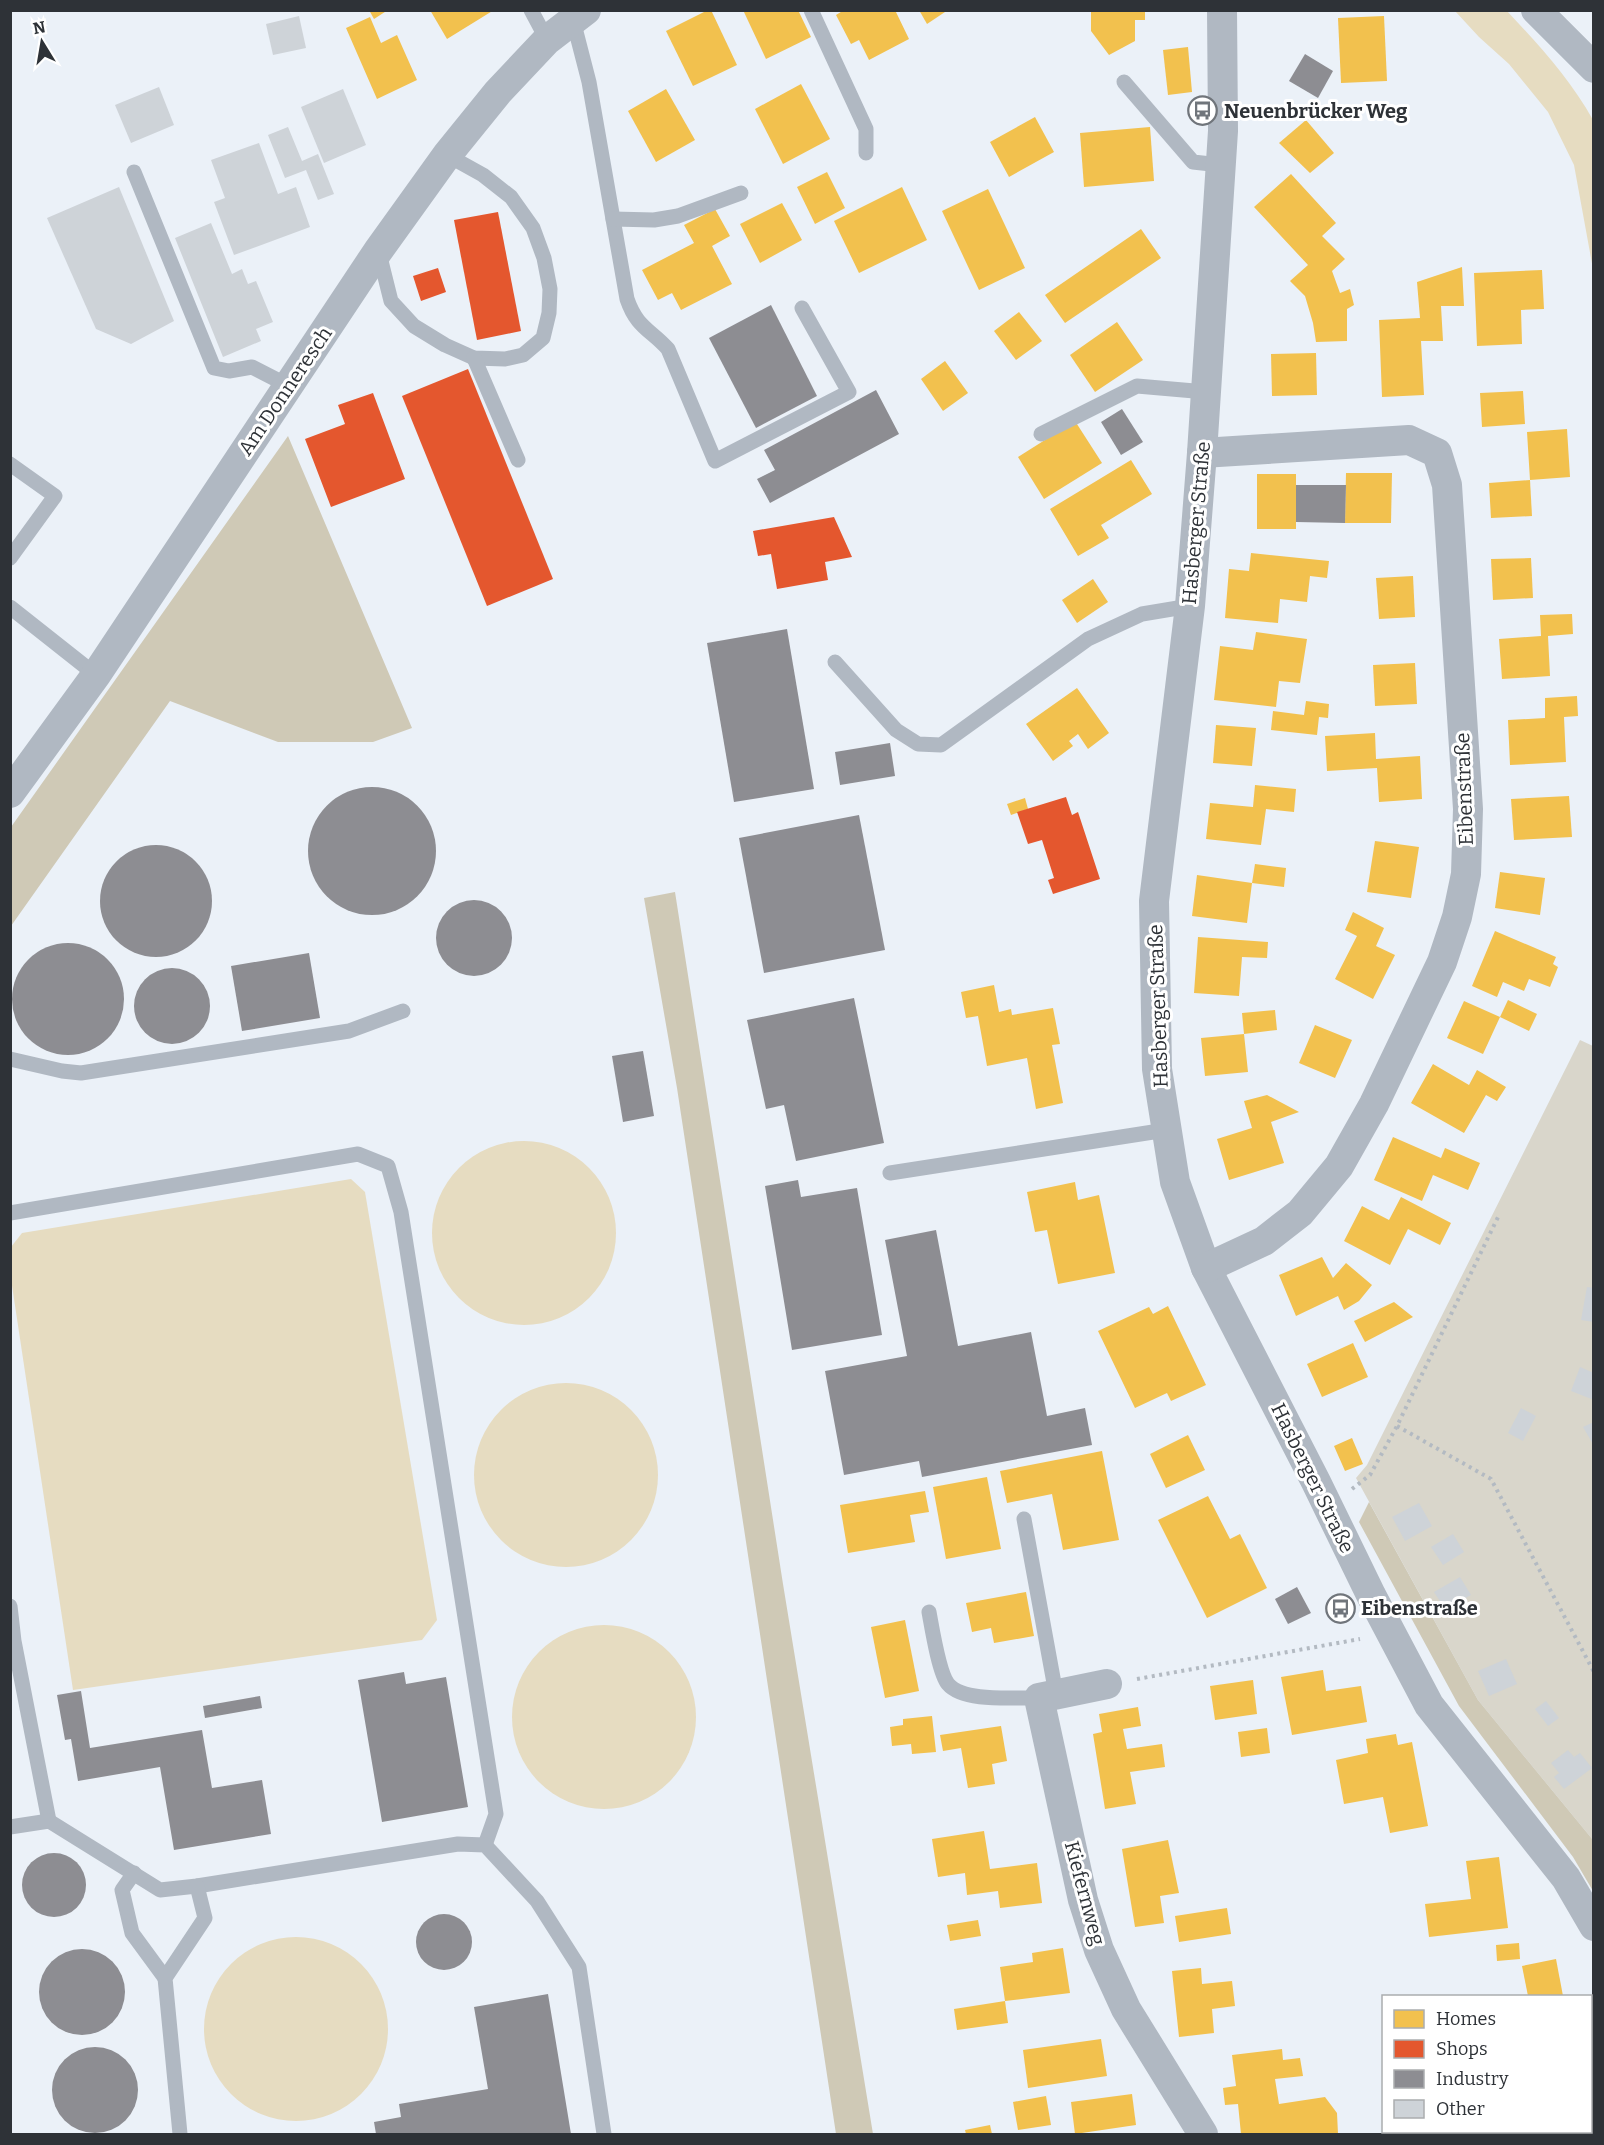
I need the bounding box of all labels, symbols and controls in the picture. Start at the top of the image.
north arrow [12,12,72,72]
text: N [31,17,47,38]
bus stop icon: Neuenbrücker Weg [1187,95,1219,127]
place label: Neuenbrücker Weg [1224,99,1408,123]
street label: Am Donneresch [233,322,337,460]
street label: Hasberger Straße [1177,440,1215,606]
street label: Eibenstraße [1450,732,1478,846]
street label: Hasberger Straße [1143,924,1173,1088]
street label: Hasberger Straße [1266,1399,1360,1557]
bus stop icon: Eibenstraße [1324,1592,1356,1624]
place label: Eibenstraße [1361,1596,1478,1620]
street label: Kiefernweg [1060,1838,1110,1948]
legend [1382,1995,1592,2133]
text: Homes [1436,2008,1496,2030]
text: Shops [1436,2038,1488,2060]
text: Industry [1436,2068,1509,2090]
text: Other [1436,2098,1485,2120]

